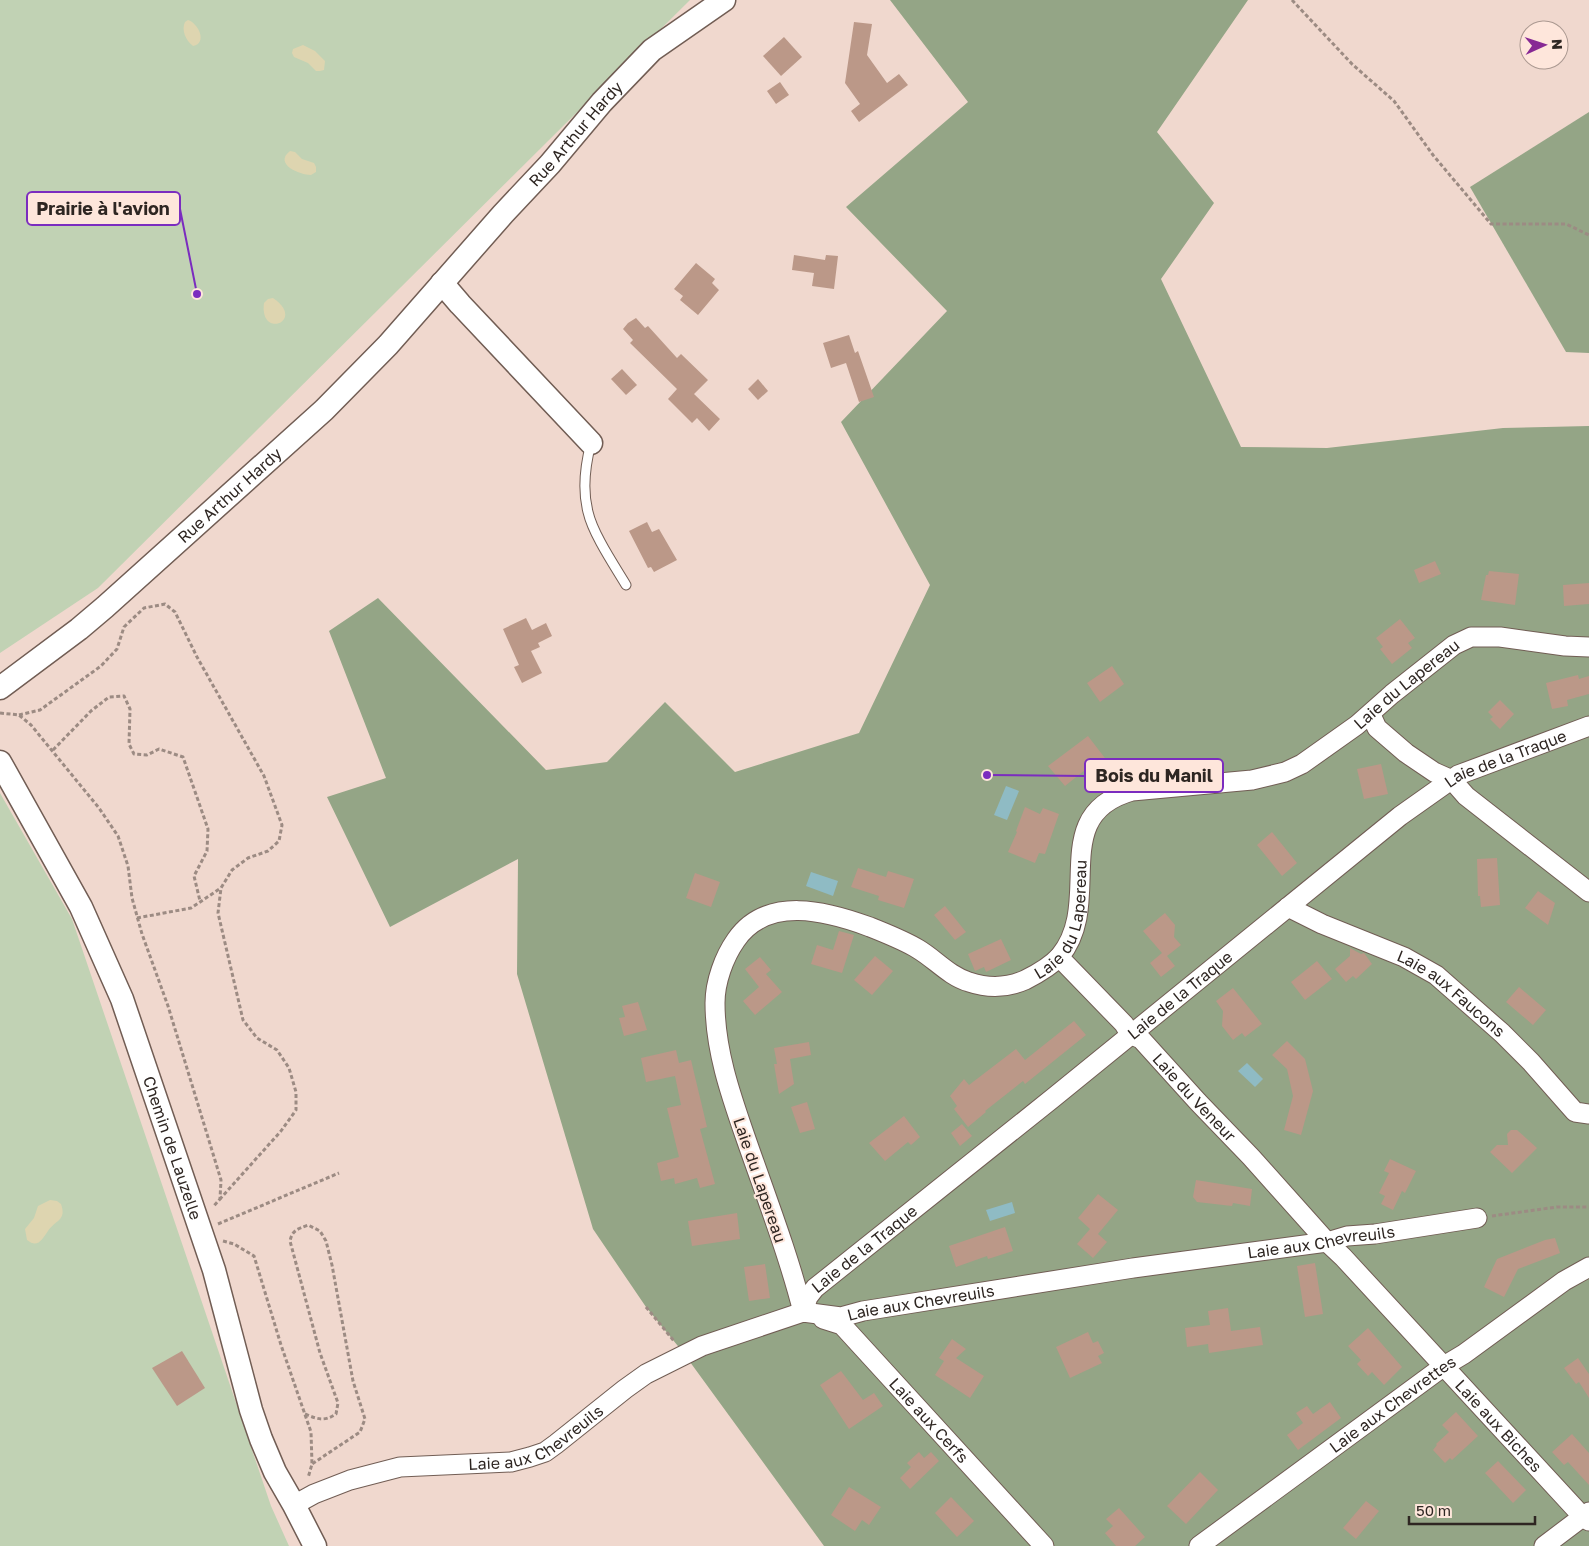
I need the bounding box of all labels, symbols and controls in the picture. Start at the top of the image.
north arrow [1519,20,1569,70]
text: N [1549,39,1566,50]
street label: Rue Arthur Hardy [524,77,627,191]
callout: Prairie à l'avion [27,192,180,225]
text: Prairie à l'avion [36,197,170,219]
street label: Rue Arthur Hardy [173,443,286,547]
street label: Laie du Lapereau [1349,635,1463,733]
street label: Laie de la Traque [1440,725,1569,792]
callout: Bois du Manil [1085,759,1223,792]
text: Bois du Manil [1095,764,1213,786]
street label: Laie du Lapereau [1030,859,1091,983]
street label: Laie aux Faucons [1394,945,1509,1041]
street label: Laie de la Traque [1123,946,1236,1044]
street label: Laie du Veneur [1148,1049,1240,1145]
street label: Chemin de Lauzelle [139,1073,206,1222]
street label: Laie du Lapereau [729,1115,791,1245]
street label: Laie de la Traque [807,1201,921,1297]
street label: Laie aux Chevreuils [1246,1221,1396,1263]
street label: Laie aux Chevreuils [845,1280,996,1325]
street label: Laie aux Chevrettes [1325,1351,1459,1457]
street label: Laie aux Cerfs [885,1373,973,1467]
street label: Laie aux Biches [1451,1375,1546,1476]
street label: Laie aux Chevreuils [468,1400,607,1474]
scale bar [1409,1494,1535,1526]
text: 50 m [1416,1501,1451,1519]

